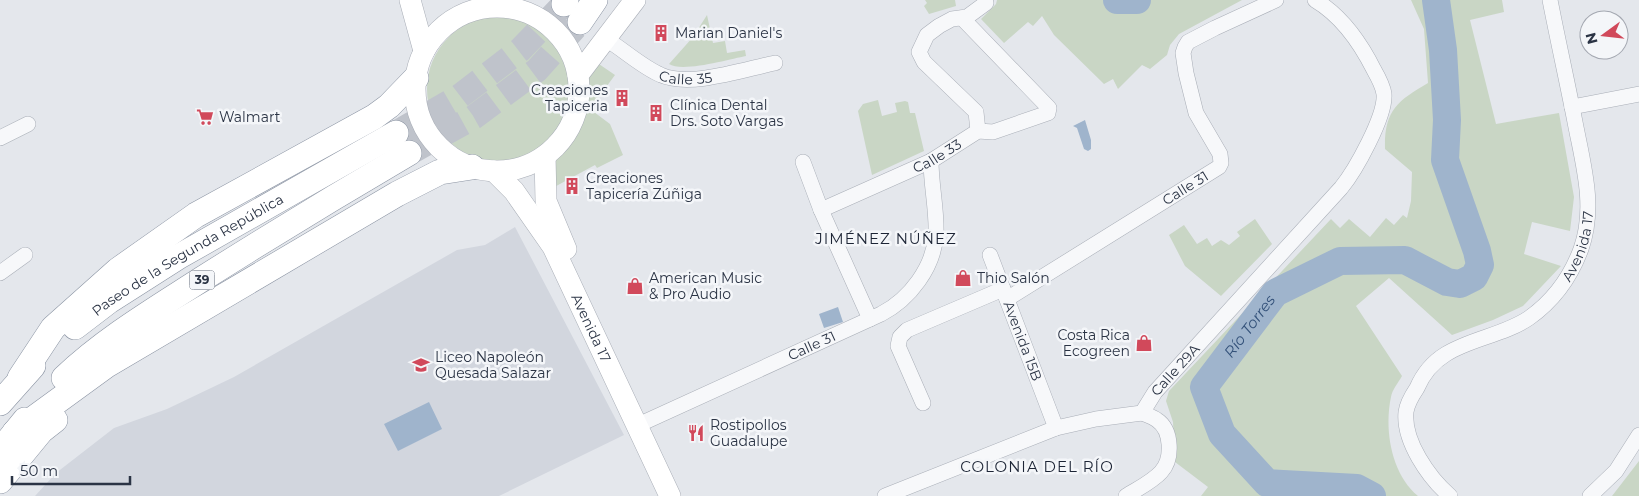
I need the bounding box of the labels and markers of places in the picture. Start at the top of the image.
building icon: Marian Daniel's [651,23,671,43]
place label: Marian Daniel's [675,24,782,42]
place label: Creaciones Tapiceria [531,81,608,115]
building icon: Creaciones Tapiceria [612,88,632,108]
place label: Clínica Dental Drs. Soto Vargas [670,96,783,130]
building icon: Clínica Dental Drs. Soto Vargas [646,103,666,123]
supermarket icon: Walmart [195,107,215,127]
place label: Walmart [219,108,281,126]
place label: Creaciones Tapicería Zúñiga [586,169,702,203]
building icon: Creaciones Tapicería Zúñiga [562,176,582,196]
shop icon: Thio Salón [953,268,973,288]
place label: American Music & Pro Audio [649,269,762,303]
place label: Thio Salón [977,269,1050,287]
shop icon: American Music & Pro Audio [625,276,645,296]
place label: Costa Rica Ecogreen [1057,326,1130,360]
shop icon: Costa Rica Ecogreen [1134,333,1154,353]
place label: Liceo Napoleón Quesada Salazar [435,348,551,382]
school or university icon: Liceo Napoleón Quesada Salazar [411,355,431,375]
place label: Rostipollos Guadalupe [710,416,787,450]
restaurant icon: Rostipollos Guadalupe [686,423,706,443]

